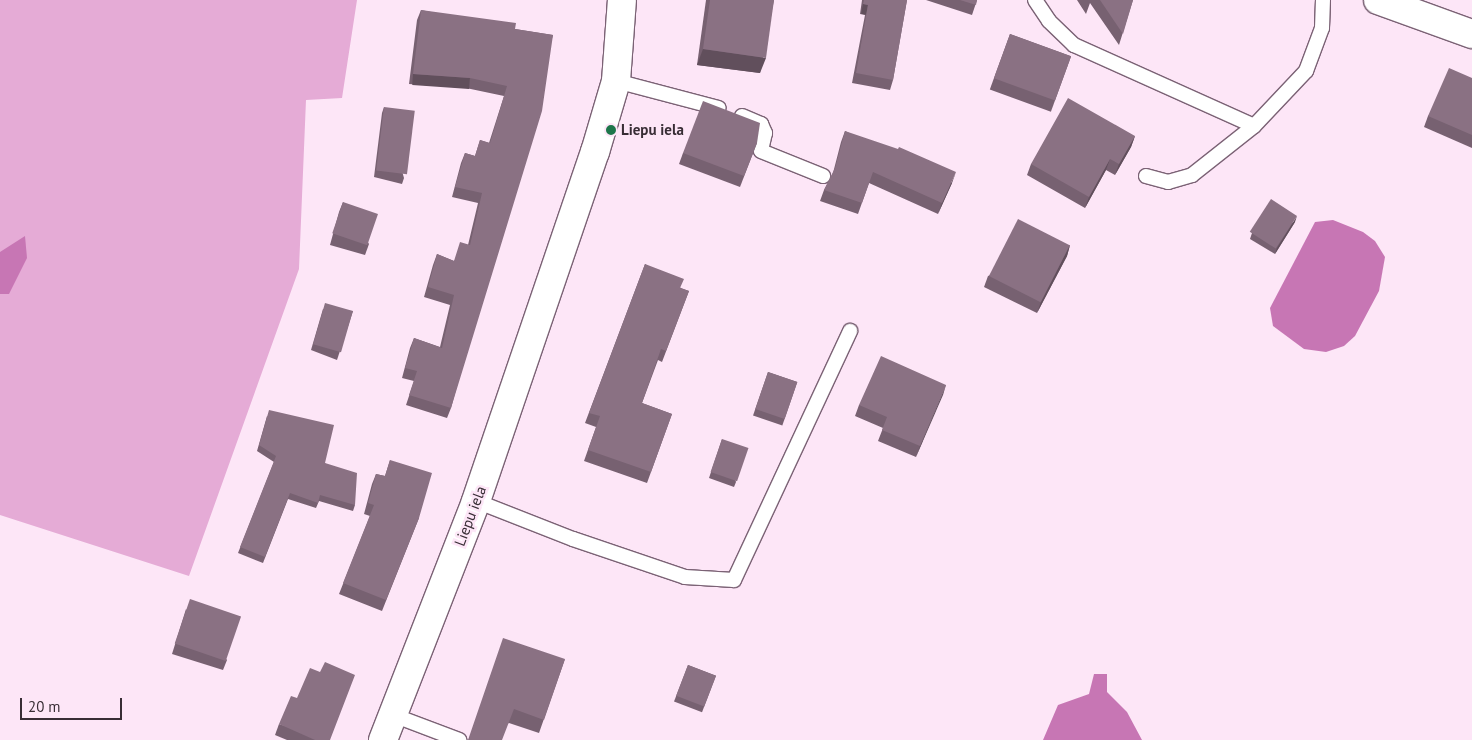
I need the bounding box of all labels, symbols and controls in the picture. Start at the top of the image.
place label: Liepu iela [621,121,684,139]
marker: Liepu iela [605,124,617,136]
street label: Liepu iela [450,483,490,549]
scale bar [22,688,125,720]
text: 20 m [28,697,61,716]

